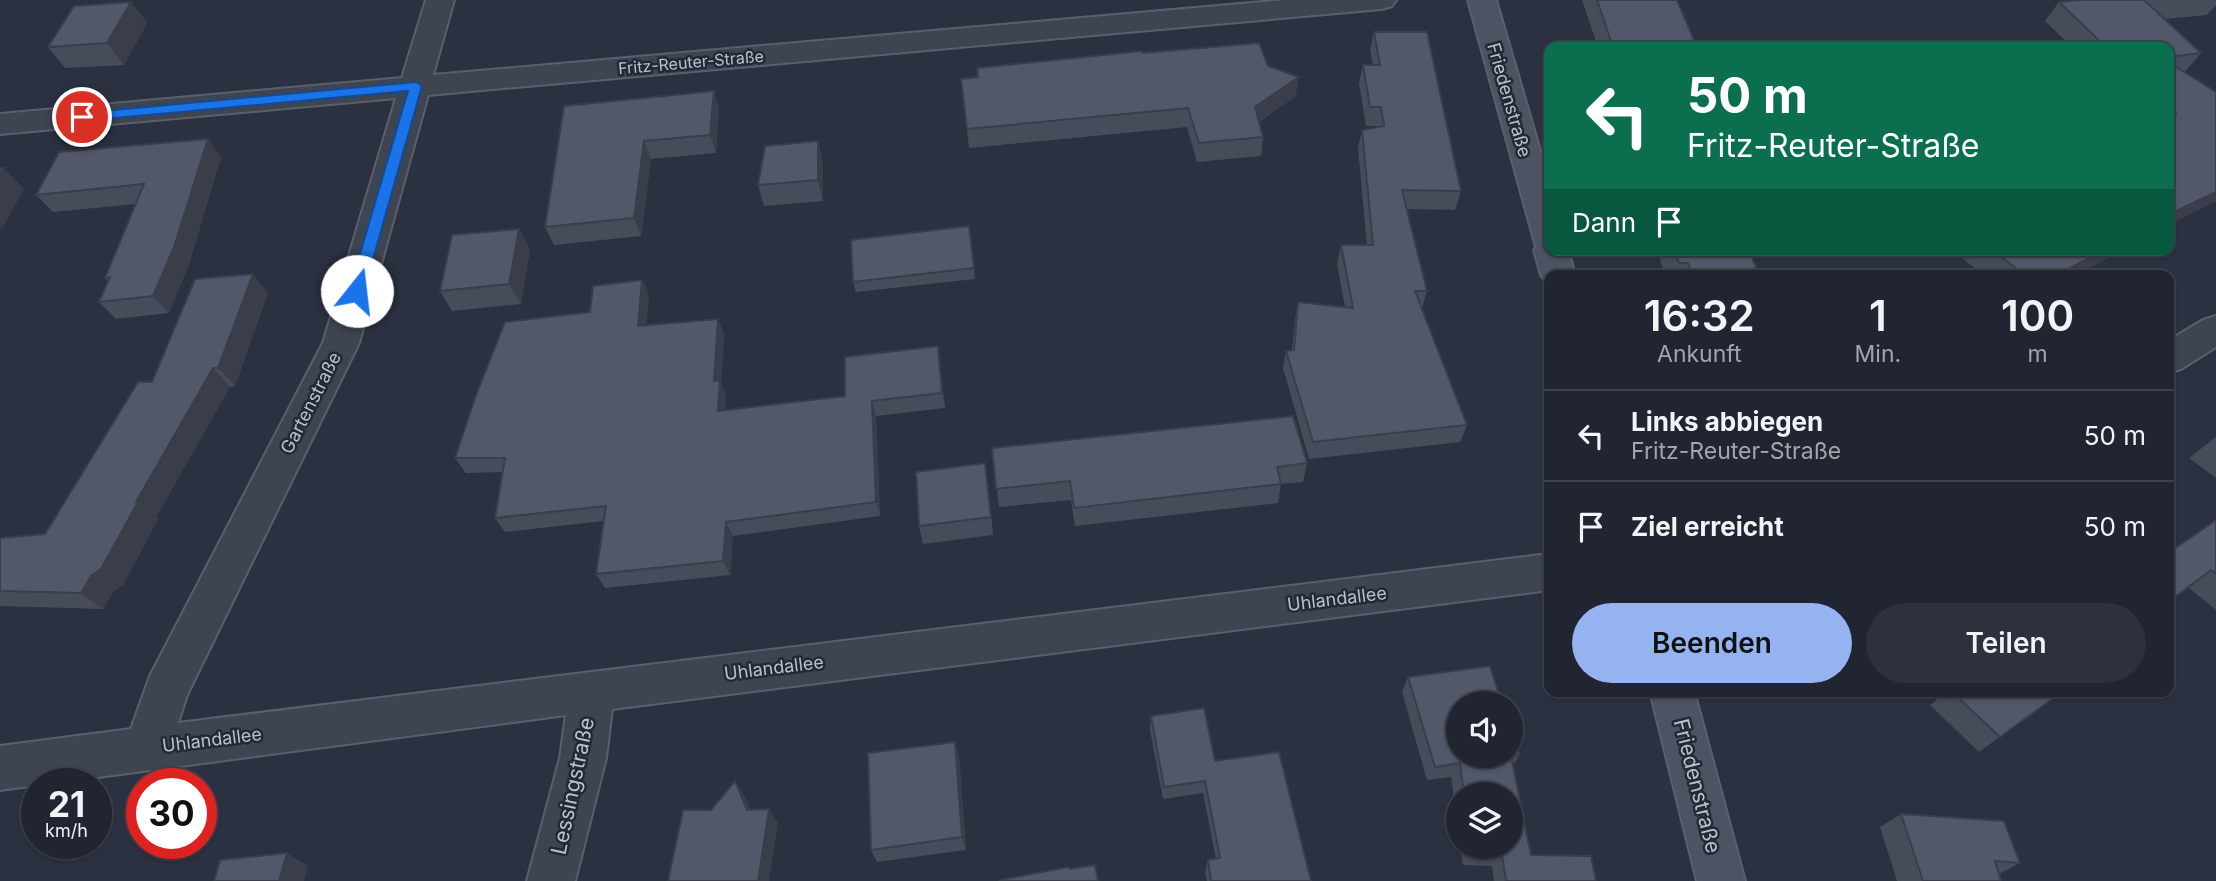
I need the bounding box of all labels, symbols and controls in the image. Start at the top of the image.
street label: Friedenstraße [1483,40,1536,159]
street label: Fritz-Reuter-Straße [617,46,765,78]
text: 50 m [1687,66,1808,125]
icon: left [1572,70,1663,161]
pin [52,87,112,147]
icon: arrive [63,98,101,136]
text: Fritz-Reuter-Straße [1687,126,1980,165]
icon: arrive [1650,203,1688,241]
text: Dann [1572,207,1636,238]
position arrow [320,254,394,328]
text: 16:32 [1644,290,1755,341]
text: 1 [1869,290,1887,341]
text: 100 [2001,290,2074,341]
text: Ankunft [1657,340,1742,368]
text: Min. [1855,340,1901,368]
text: m [2027,340,2048,368]
street label: Gartenstraße [276,348,345,457]
text: Links abbiegen [1631,406,1823,437]
icon: left [1572,417,1610,455]
text: 50 m [2084,420,2146,451]
text: Fritz-Reuter-Straße [1631,437,1841,465]
icon: arrive [1572,508,1610,546]
text: Ziel erreicht [1631,511,1784,542]
text: 50 m [2084,511,2146,542]
street label: Uhlandallee [1286,582,1388,615]
button: Beenden [1572,603,1852,683]
button: Teilen [1866,603,2146,683]
street label: Uhlandallee [723,651,825,684]
map controls [1446,691,1523,859]
button: sound [1446,691,1523,768]
street label: Lessingstraße [546,715,599,857]
street label: Friedenstraße [1669,716,1726,856]
street label: Uhlandallee [161,723,263,756]
speed limit sign: 30 [126,768,217,859]
button: layers [1446,782,1523,859]
text: 21 [48,783,85,825]
text: km/h [45,820,88,841]

